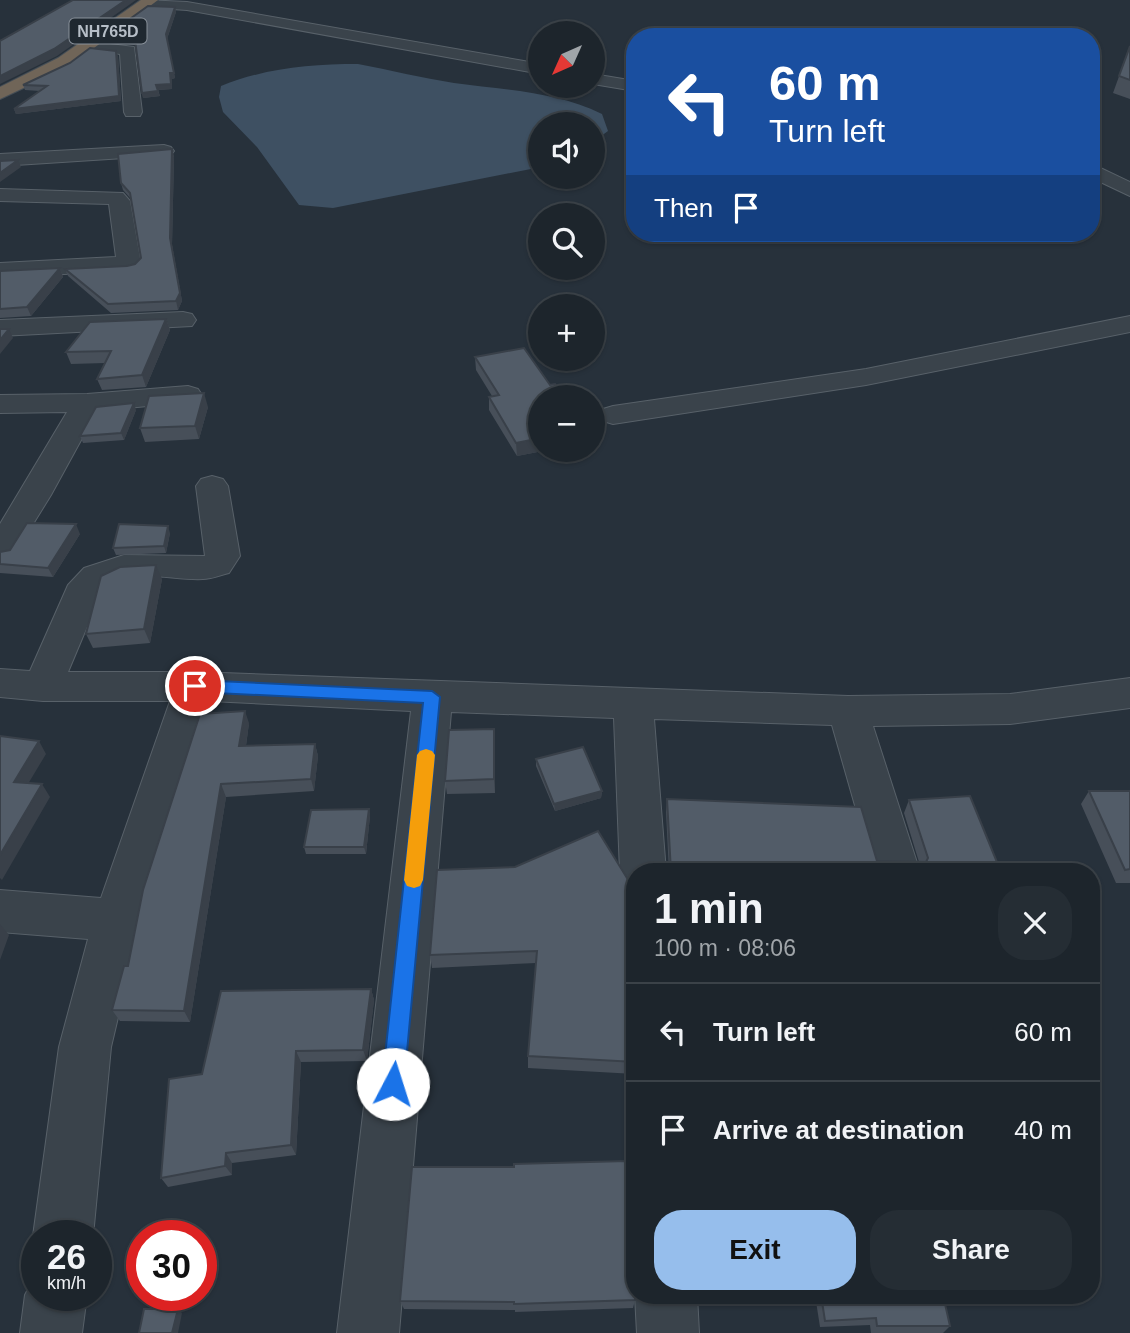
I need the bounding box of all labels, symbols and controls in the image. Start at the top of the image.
road number: NH765D [70,19,146,44]
north arrow [528,21,606,98]
map controls [528,21,605,462]
icon: left [654,56,745,147]
text: 60 m [769,56,881,110]
button: sound [528,112,605,189]
text: Turn left [769,113,885,149]
icon: arrive [727,189,765,227]
text: Then [654,193,713,223]
button: search [528,203,605,280]
button: + [528,294,605,371]
button: − [528,385,605,462]
pin [165,656,225,716]
icon: arrive [176,667,214,705]
text: 1 min [654,885,764,932]
button: close [998,886,1072,960]
text: 100 m · 08:06 [654,935,796,961]
icon: left [654,1013,692,1051]
text: Turn left [713,1017,815,1047]
text: 60 m [1014,1017,1072,1047]
position arrow [356,1047,430,1121]
icon: arrive [654,1111,692,1149]
text: Arrive at destination [713,1115,964,1145]
text: 40 m [1014,1115,1072,1145]
button: Exit [654,1210,856,1290]
button: Share [870,1210,1072,1290]
speed limit sign: 30 [126,1220,217,1311]
text: 26 [47,1237,86,1276]
text: km/h [47,1273,86,1293]

